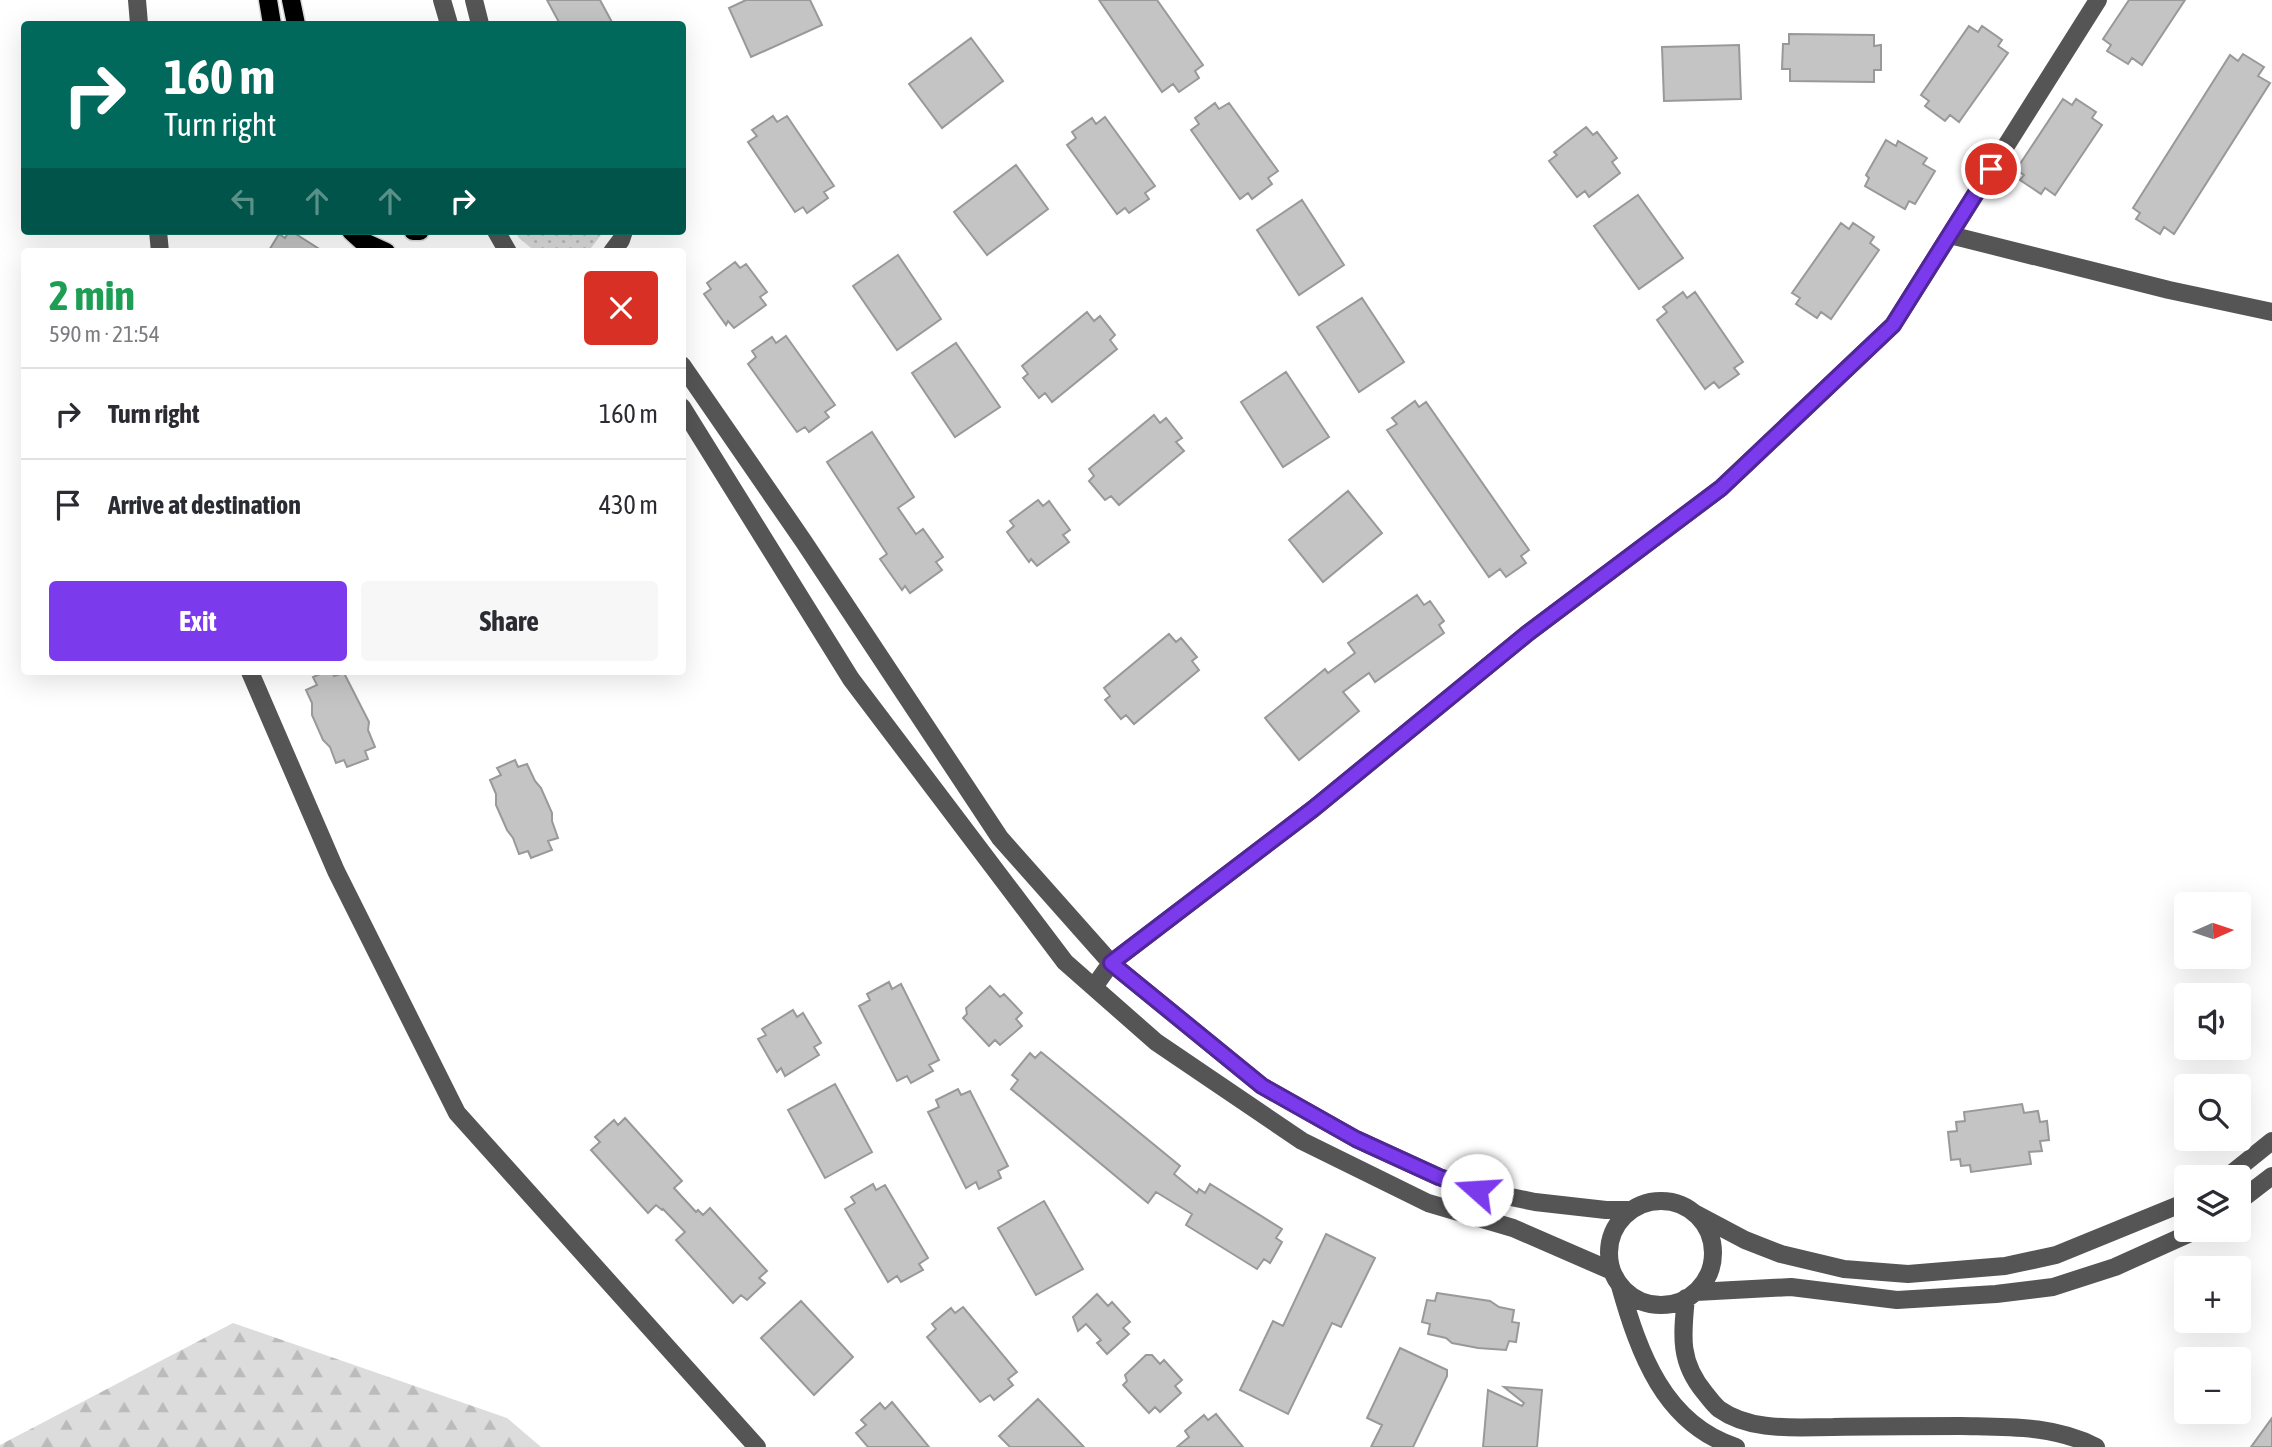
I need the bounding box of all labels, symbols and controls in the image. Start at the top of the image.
text: 160 m [164,48,275,104]
icon: right [49,49,140,140]
text: Turn right [164,106,277,143]
pin [1961,139,2021,199]
icon: arrive [1972,150,2010,188]
icon: left [225,182,263,220]
icon: ahead [298,182,336,220]
icon: ahead [371,182,409,220]
icon: right [444,182,482,220]
text: 2 min [49,271,135,319]
button: close [584,271,658,345]
text: 590 m · 21:54 [49,321,160,347]
icon: right [49,395,87,433]
text: Turn right [108,399,199,429]
text: 160 m [599,399,658,429]
icon: arrive [49,486,87,524]
text: Arrive at destination [108,490,301,520]
text: 430 m [599,490,658,520]
button: Exit [49,581,347,661]
button: Share [361,581,658,661]
north arrow [2174,892,2250,970]
map controls [2174,892,2251,1424]
button: sound [2174,983,2251,1060]
button: search [2174,1074,2251,1151]
position arrow [1440,1153,1514,1227]
button: layers [2174,1165,2251,1242]
button: + [2174,1256,2251,1333]
button: − [2174,1347,2251,1424]

